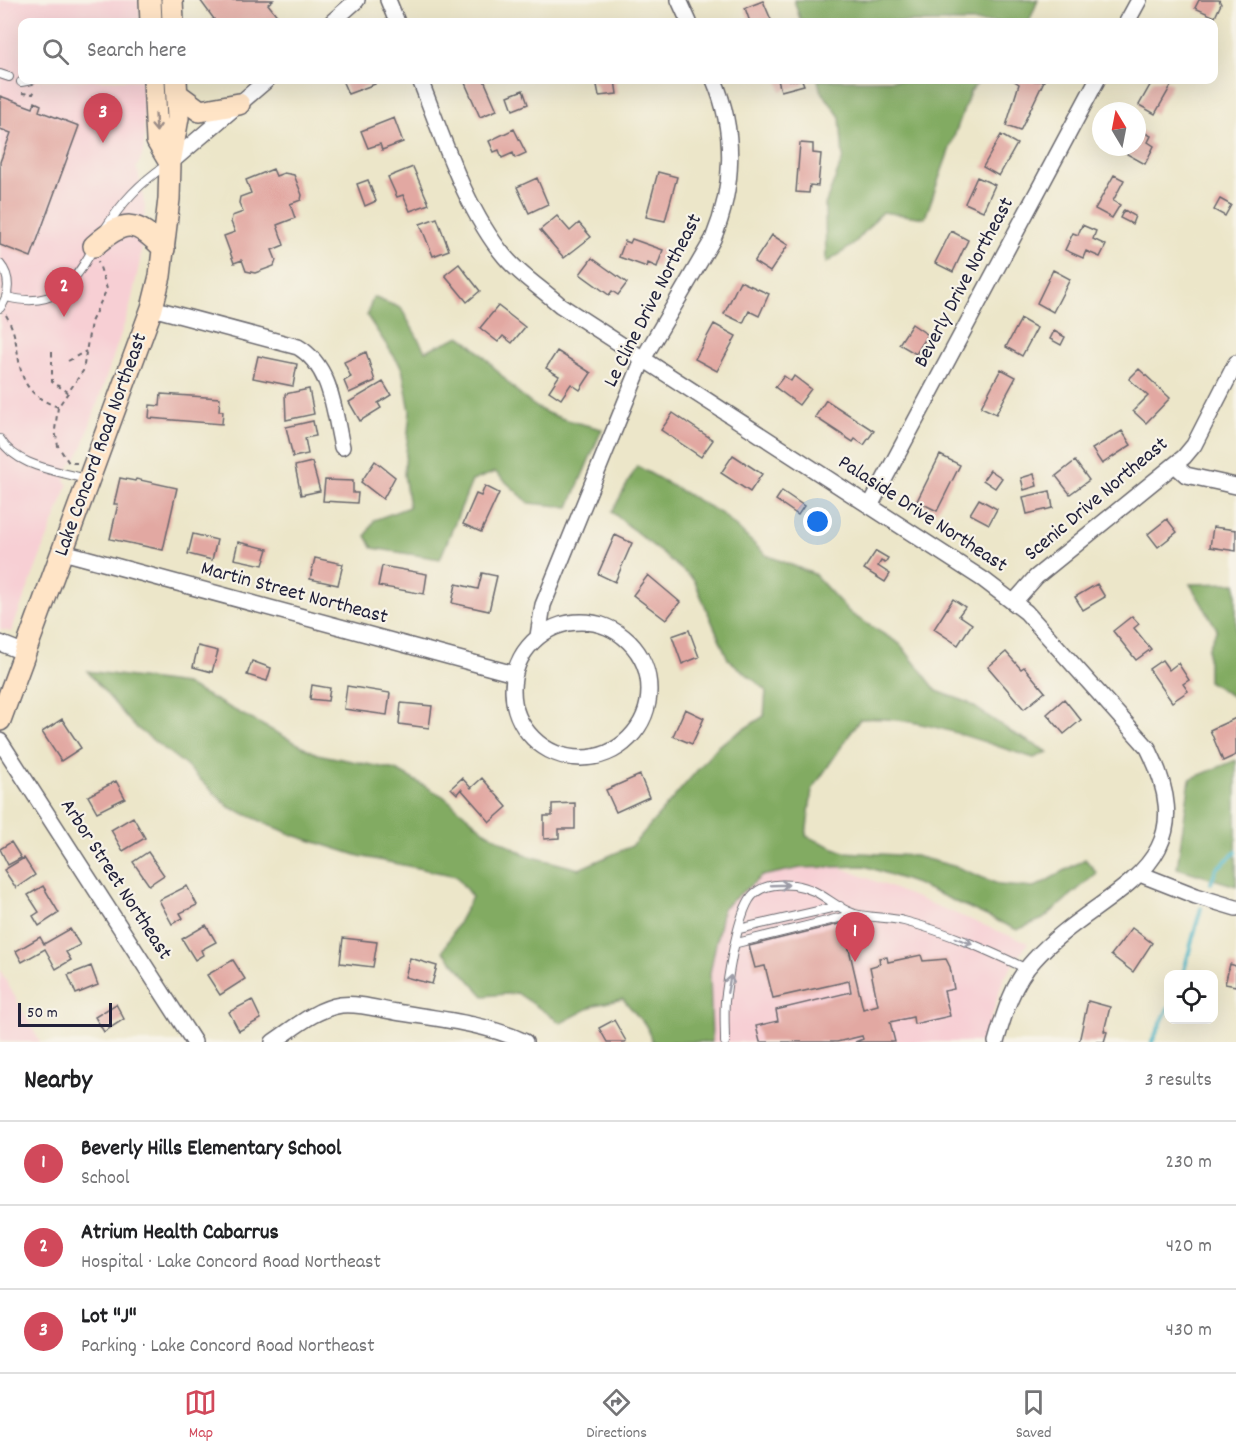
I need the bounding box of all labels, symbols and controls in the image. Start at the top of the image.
search box [18,18,1218,84]
icon: search [39,35,72,68]
text: Search here [87,36,186,67]
pin: 3 [84,94,122,143]
north arrow [1092,102,1146,156]
one-way arrow [151,112,162,132]
street label: Beverly Drive Northeast [907,192,1023,374]
street label: Le Cline Drive Northeast [597,209,711,393]
pin: 2 [44,268,84,317]
street label: Lake Concord Road Northeast [48,329,156,561]
street label: Scenic Drive Northeast [1019,431,1176,569]
street label: Palaside Drive Northeast [831,449,1013,581]
your location [803,507,832,536]
street label: Martin Street Northeast [197,555,391,633]
street label: Arbor Street Northeast [52,794,179,967]
one-way arrow [770,880,790,891]
pin: 1 [836,912,874,962]
one-way arrow [954,936,973,947]
map controls [1164,970,1218,1024]
button: locate [1164,970,1218,1024]
one-way arrow [724,975,735,994]
scale bar [18,1000,112,1028]
text: 50 m [27,1002,58,1025]
text: Nearby [24,1063,92,1100]
text: 3 results [1145,1067,1212,1095]
text: Beverly Hills Elementary School [81,1134,341,1165]
text: 1 [41,1149,46,1177]
text: 230 m [1165,1149,1212,1177]
text: School [81,1165,130,1193]
text: Atrium Health Cabarrus [81,1218,279,1249]
text: 2 [39,1233,48,1261]
text: 420 m [1166,1233,1212,1261]
text: Hospital · Lake Concord Road Northeast [81,1249,381,1277]
text: Lot "J" [81,1302,137,1333]
text: 3 [39,1317,48,1345]
text: 430 m [1166,1317,1212,1345]
text: Parking · Lake Concord Road Northeast [81,1333,375,1361]
tab: Map [184,1386,217,1445]
tab: Directions [586,1386,647,1445]
tab: Saved [1016,1386,1052,1445]

